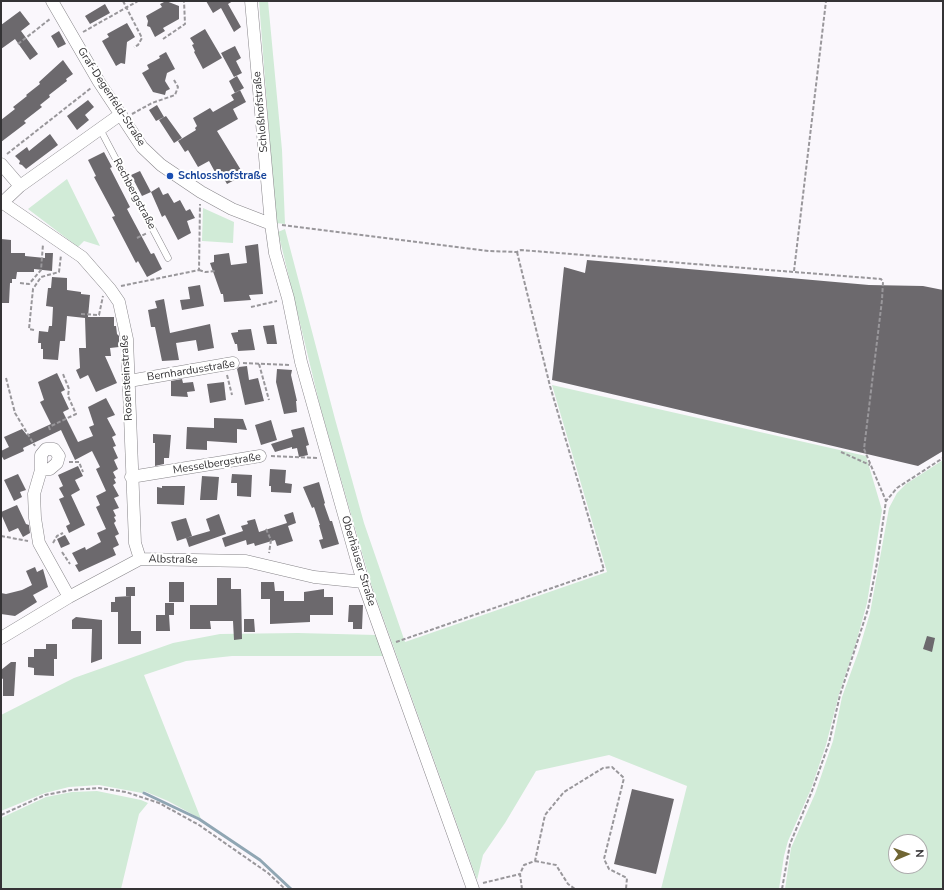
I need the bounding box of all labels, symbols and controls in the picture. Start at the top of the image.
street label: Graf-Degenfeld-Straße [74,45,148,149]
street label: Schloßhofstraße [251,71,271,153]
street label: Rechbergstraße [110,156,158,232]
place label: Schlosshofstraße [178,169,267,183]
marker: Schlosshofstraße [165,171,175,181]
street label: Rosensteinstraße [118,335,136,421]
street label: Bernhardusstraße [146,358,236,384]
street label: Messelbergstraße [172,451,262,477]
street label: Oberhäuser Straße [338,514,378,608]
street label: Albstraße [148,553,198,567]
north arrow [888,834,928,874]
text: N [912,849,927,858]

